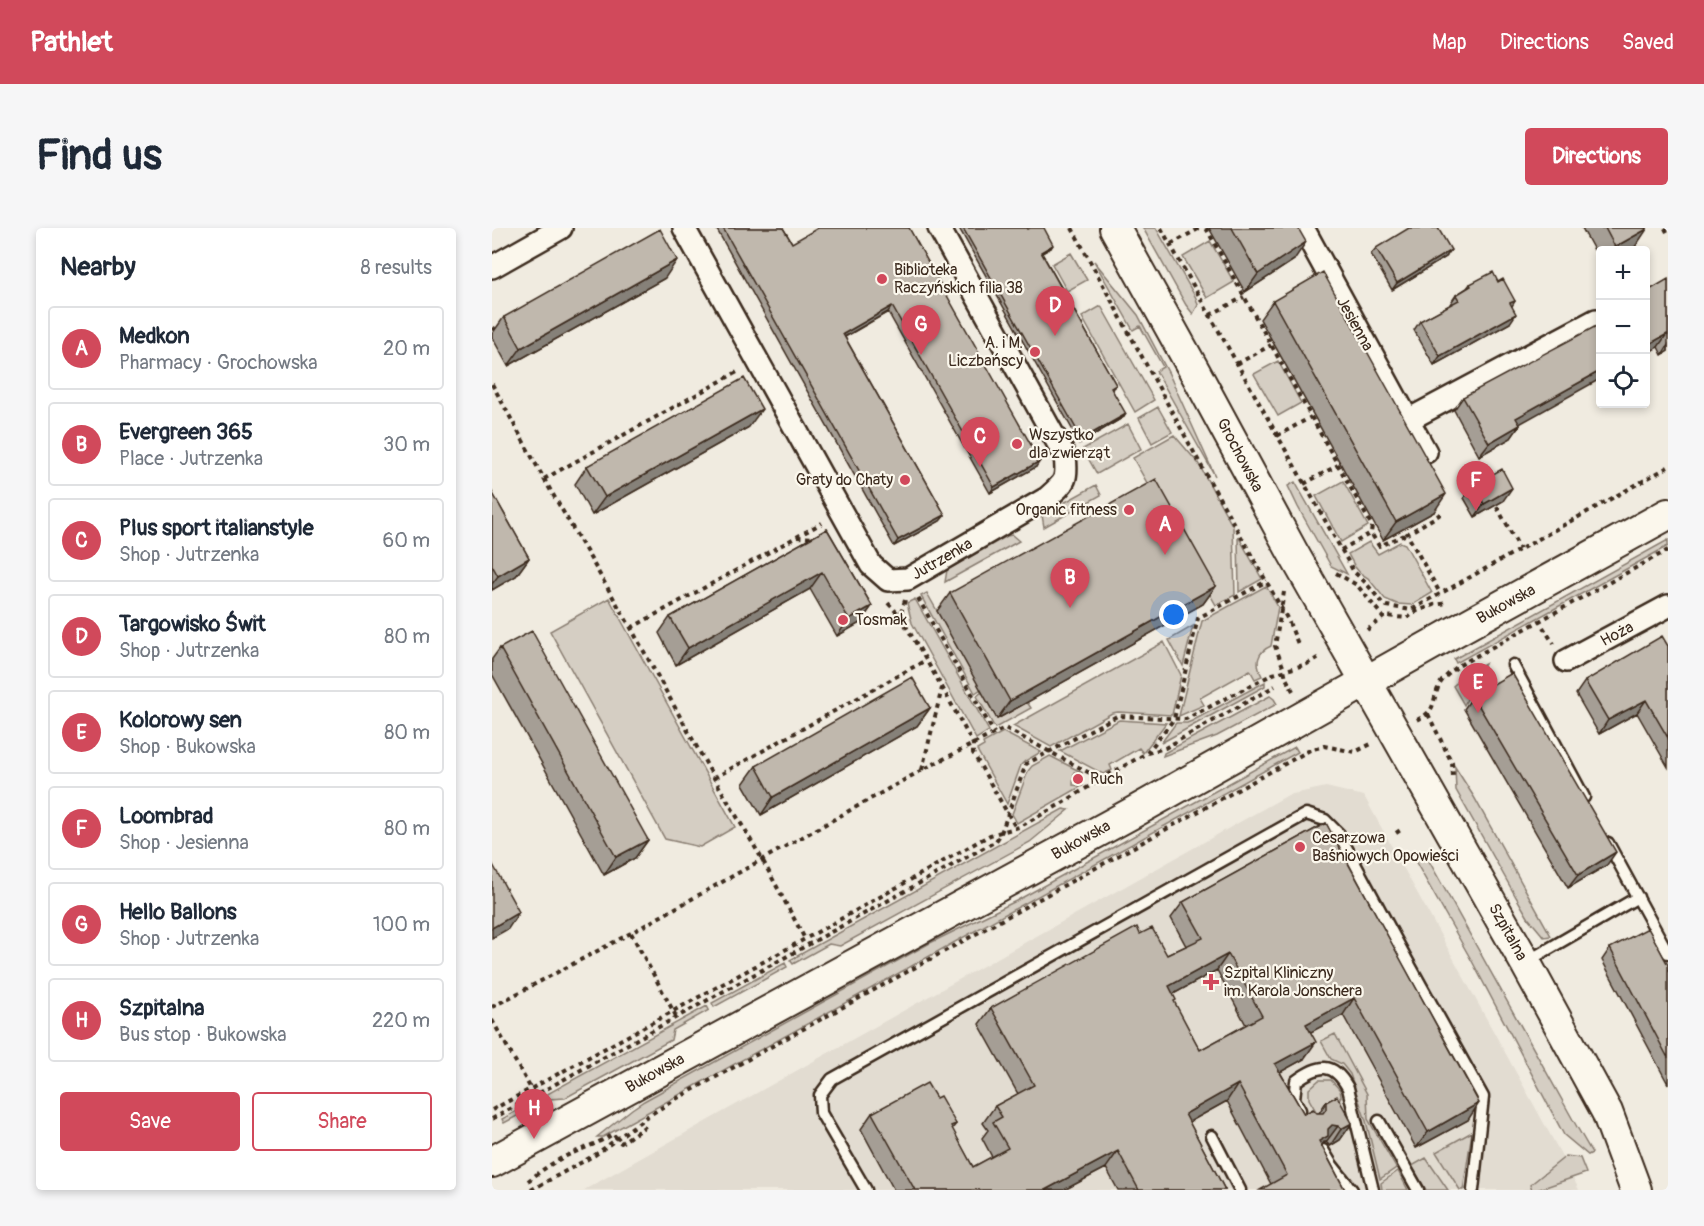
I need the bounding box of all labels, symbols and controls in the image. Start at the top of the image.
text: Pathlet [30,25,113,60]
text: Map [1432,29,1467,56]
text: Directions [1500,29,1589,56]
text: Saved [1622,29,1674,56]
button: Directions [1525,128,1668,185]
text: Find us [36,130,162,182]
map controls [1596,246,1650,408]
button: + [1596,246,1650,300]
text: Nearby [60,251,136,283]
text: 8 results [361,255,432,280]
place label: Biblioteka Raczyńskich filia 38 [894,260,1023,298]
marker: Biblioteka Raczyńskich filia 38 [875,272,889,286]
pin: D [1036,286,1074,336]
street label: Jesienna [1332,293,1378,355]
button: − [1596,300,1650,354]
pin: G [902,306,940,355]
text: Medkon [119,322,190,350]
place label: A. i M. Liczbańscy [948,333,1023,371]
text: A [75,336,88,361]
text: 20 m [383,336,430,361]
marker: A. i M. Liczbańscy [1028,345,1042,359]
text: Pharmacy · Grochowska [119,350,318,375]
button: locate [1596,354,1650,408]
street label: Grochowska [1212,415,1268,495]
text: Evergreen 365 [119,418,253,446]
pin: C [960,418,1000,467]
place label: Wszystko dla zwierząt [1029,425,1111,463]
text: B [76,432,87,457]
text: 30 m [383,432,430,457]
marker: Wszystko dla zwierząt [1010,437,1024,451]
text: Place · Jutrzenka [119,446,263,471]
pin: F [1456,462,1496,511]
place label: Graty do Chaty [796,470,893,490]
marker: Graty do Chaty [898,473,912,487]
place label: Organic fitness [1016,500,1117,520]
marker: Organic fitness [1122,503,1136,517]
pin: A [1146,506,1184,555]
text: Plus sport italianstyle [119,514,314,542]
text: C [75,528,88,553]
text: 60 m [383,528,430,553]
street label: Jutrzenka [908,534,976,584]
text: Shop · Jutrzenka [119,542,259,567]
pin: B [1050,558,1090,608]
street label: Bukowska [1473,580,1539,628]
your location [1159,600,1188,629]
text: Targowisko Świt [119,610,266,638]
place label: Tosmak [855,610,908,630]
marker: Tosmak [836,613,850,627]
street label: Hoża [1597,617,1637,651]
text: D [75,624,88,649]
text: 80 m [384,624,430,649]
text: Shop · Jutrzenka [119,638,259,663]
pin: E [1458,664,1498,713]
text: Kolorowy sen [119,706,242,734]
text: E [76,720,87,745]
text: 80 m [384,720,430,745]
text: Shop · Bukowska [119,734,256,759]
place label: Ruch [1090,769,1123,789]
marker: Ruch [1071,772,1085,786]
text: Loombrad [119,802,214,830]
text: F [75,816,88,841]
text: 80 m [384,816,430,841]
street label: Bukowska [1048,816,1114,864]
place label: Cesarzowa Baśniowych Opowieści [1312,828,1459,866]
text: Shop · Jesienna [119,830,249,855]
marker: Cesarzowa Baśniowych Opowieści [1293,840,1307,854]
text: Hello Ballons [119,898,237,926]
street label: Szpitalna [1484,900,1532,964]
text: G [75,912,88,937]
text: 100 m [373,912,430,937]
text: Shop · Jutrzenka [119,926,259,951]
place label: Szpital Kliniczny im. Karola Jonschera [1224,963,1362,1001]
marker: Szpital Kliniczny im. Karola Jonschera [1202,973,1220,991]
text: Szpitalna [119,994,205,1022]
text: H [75,1008,88,1033]
text: 220 m [372,1008,430,1033]
text: Bus stop · Bukowska [119,1022,287,1047]
street label: Bukowska [622,1049,688,1097]
pin: H [514,1090,554,1139]
button: Save [60,1092,240,1151]
button: Share [252,1092,432,1151]

